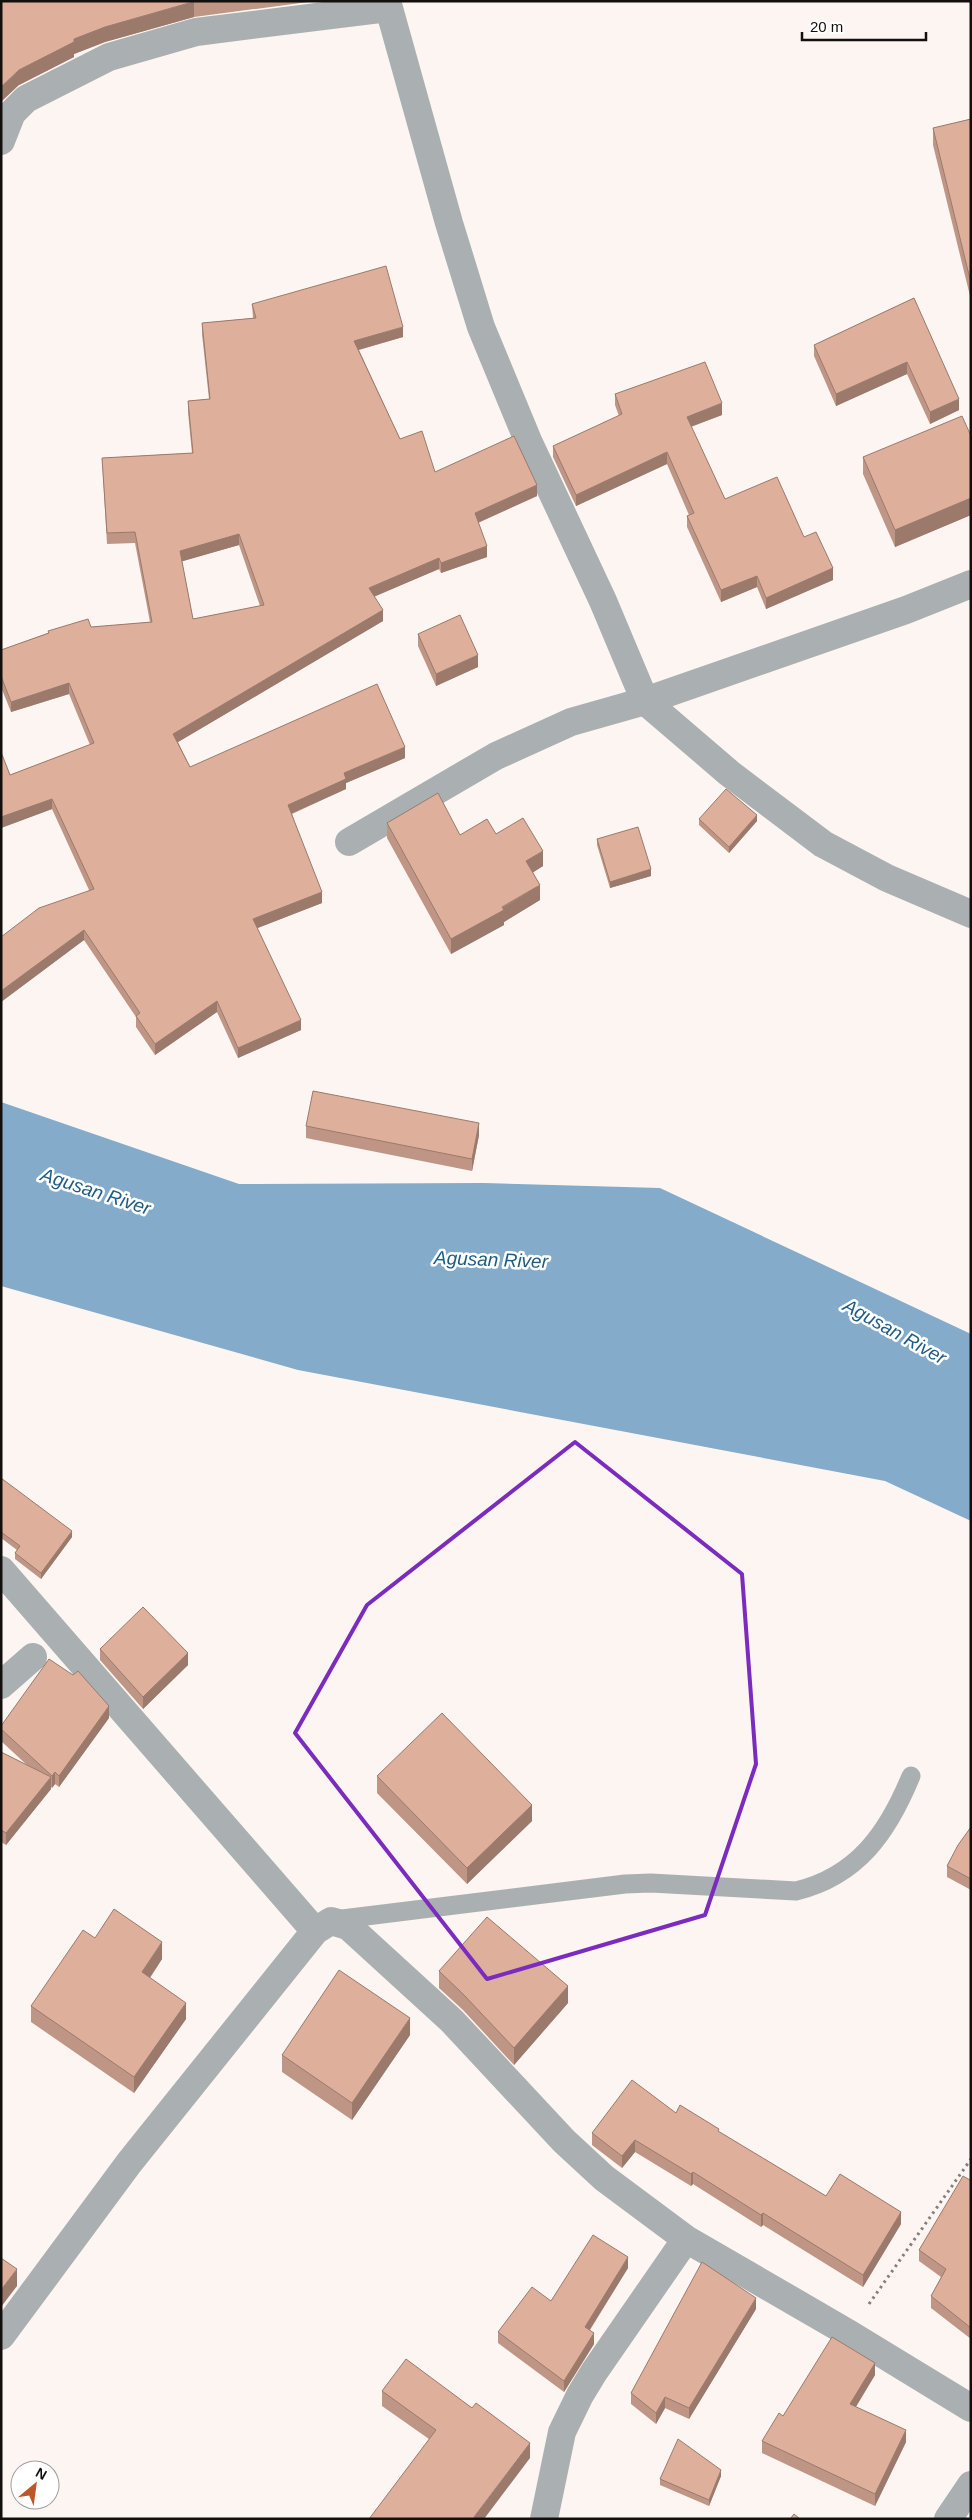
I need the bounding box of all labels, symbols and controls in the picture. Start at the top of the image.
scale bar [802,10,926,42]
text: 20 m [810,18,843,35]
water label: Agusan River [37,1164,154,1219]
water label: Agusan River [433,1247,549,1272]
water label: Agusan River [839,1294,950,1369]
north arrow [10,2460,60,2510]
text: N [33,2464,50,2483]

